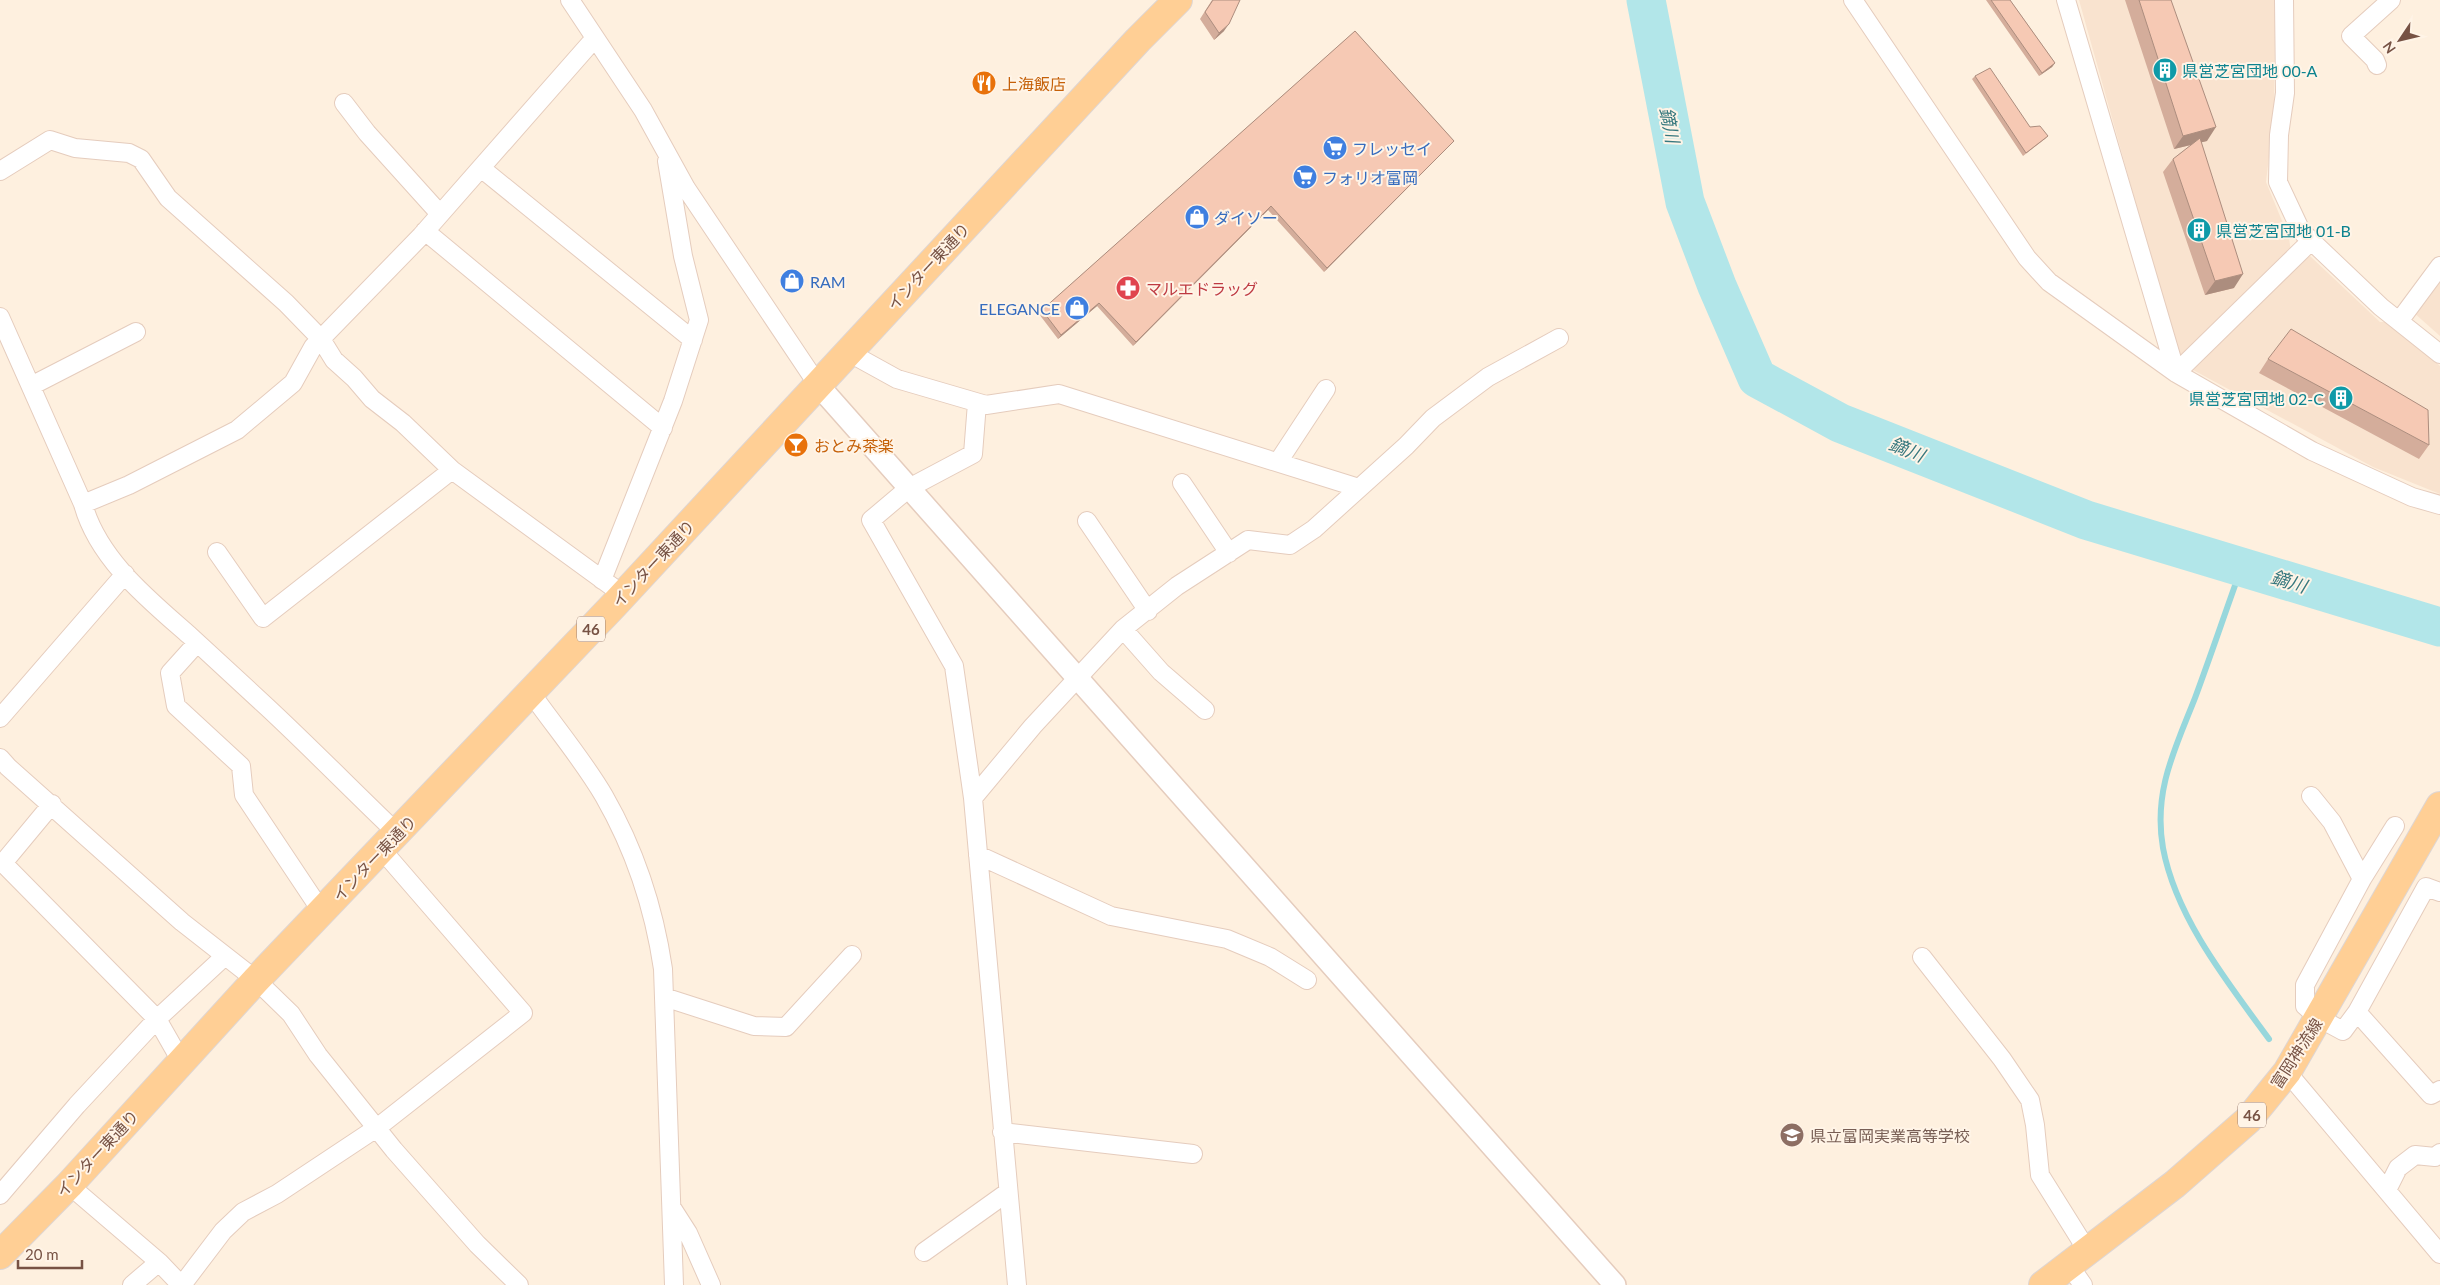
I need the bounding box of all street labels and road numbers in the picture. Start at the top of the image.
street label: インター東通り [883,219,973,313]
street label: インター東通り [608,516,698,610]
road number: 46 [577,616,605,642]
street label: インター東通り [328,811,420,905]
street label: 富岡神流線 [2266,1014,2326,1092]
road number: 46 [2238,1102,2266,1128]
street label: インター東通り [52,1106,142,1200]

